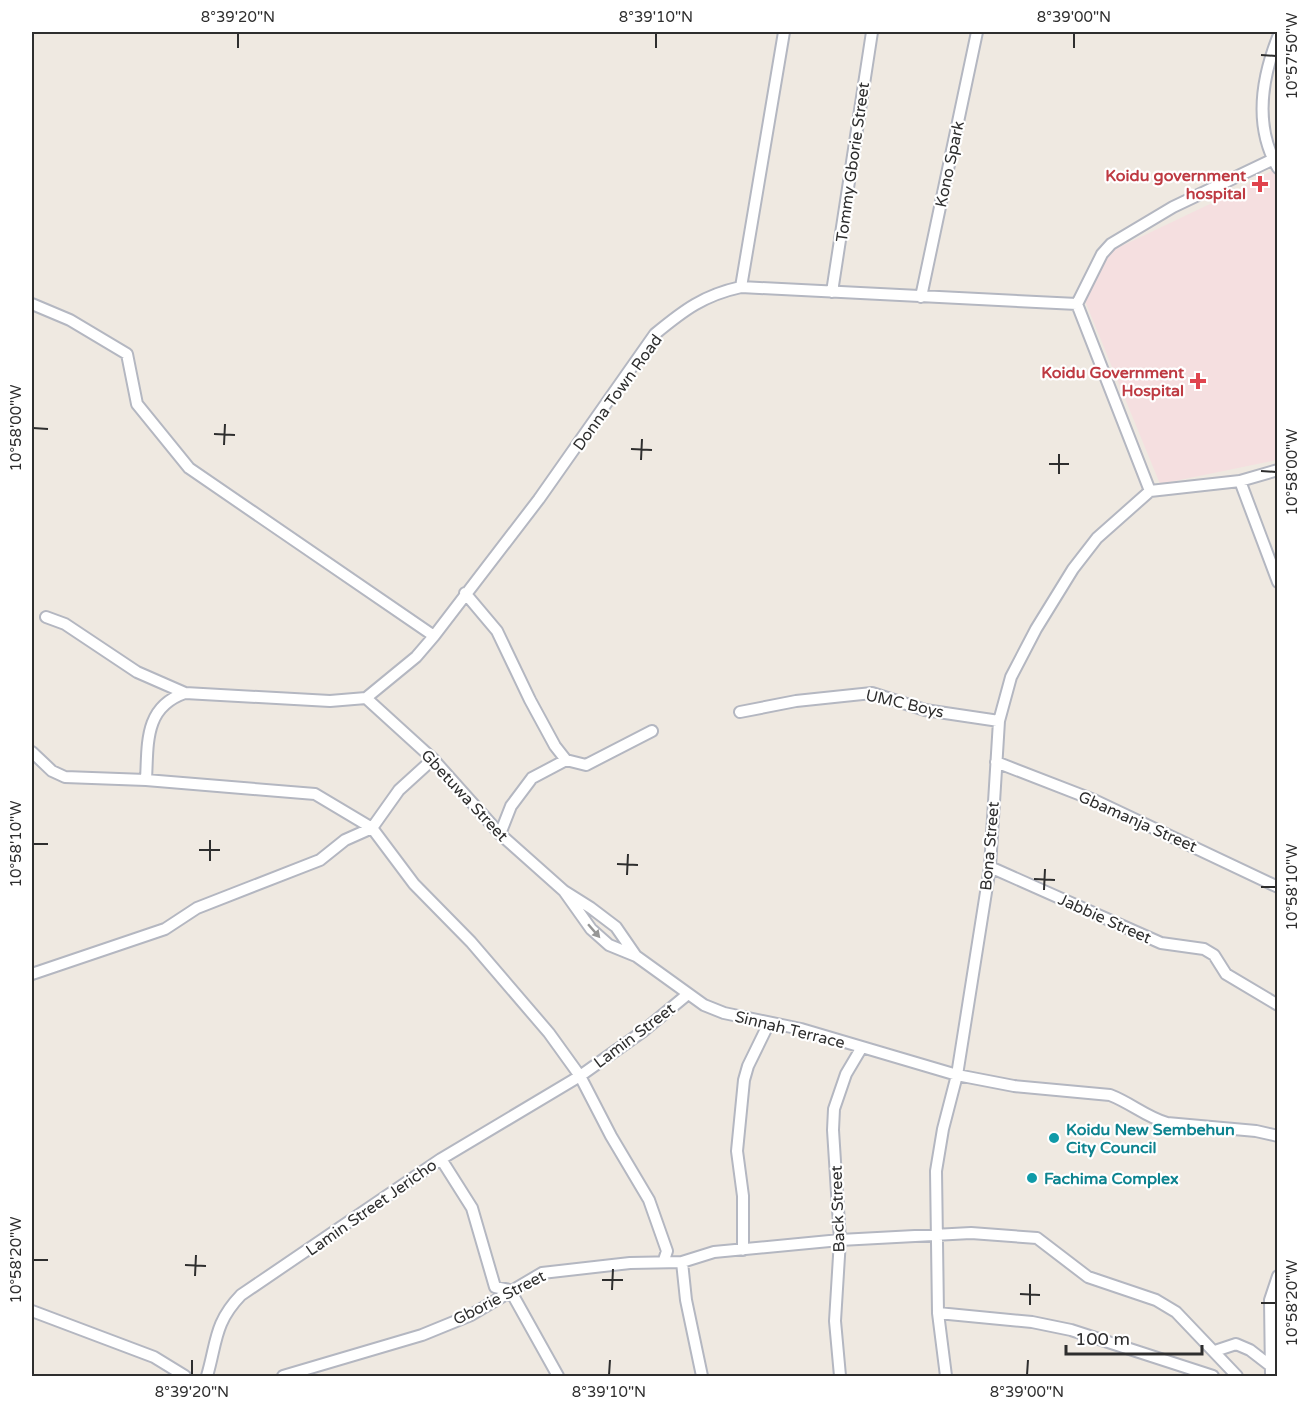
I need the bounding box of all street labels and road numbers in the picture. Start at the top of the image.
street label: Tommy Gborie Street [832,81,874,243]
street label: Kono Spark [931,119,969,209]
street label: Donna Town Road [569,330,667,455]
street label: UMC Boys [864,685,946,723]
street label: Gbetuwa Street [417,746,512,846]
street label: Gbamanja Street [1075,787,1200,857]
street label: Bona Street [976,801,1004,891]
street label: Jabbie Street [1055,890,1154,948]
street label: Lamin Street [590,999,679,1073]
street label: Sinnah Terrace [733,1007,847,1053]
street label: Lamin Street Jericho [302,1155,441,1261]
street label: Back Street [826,1165,850,1253]
street label: Gborie Street [450,1266,549,1330]

